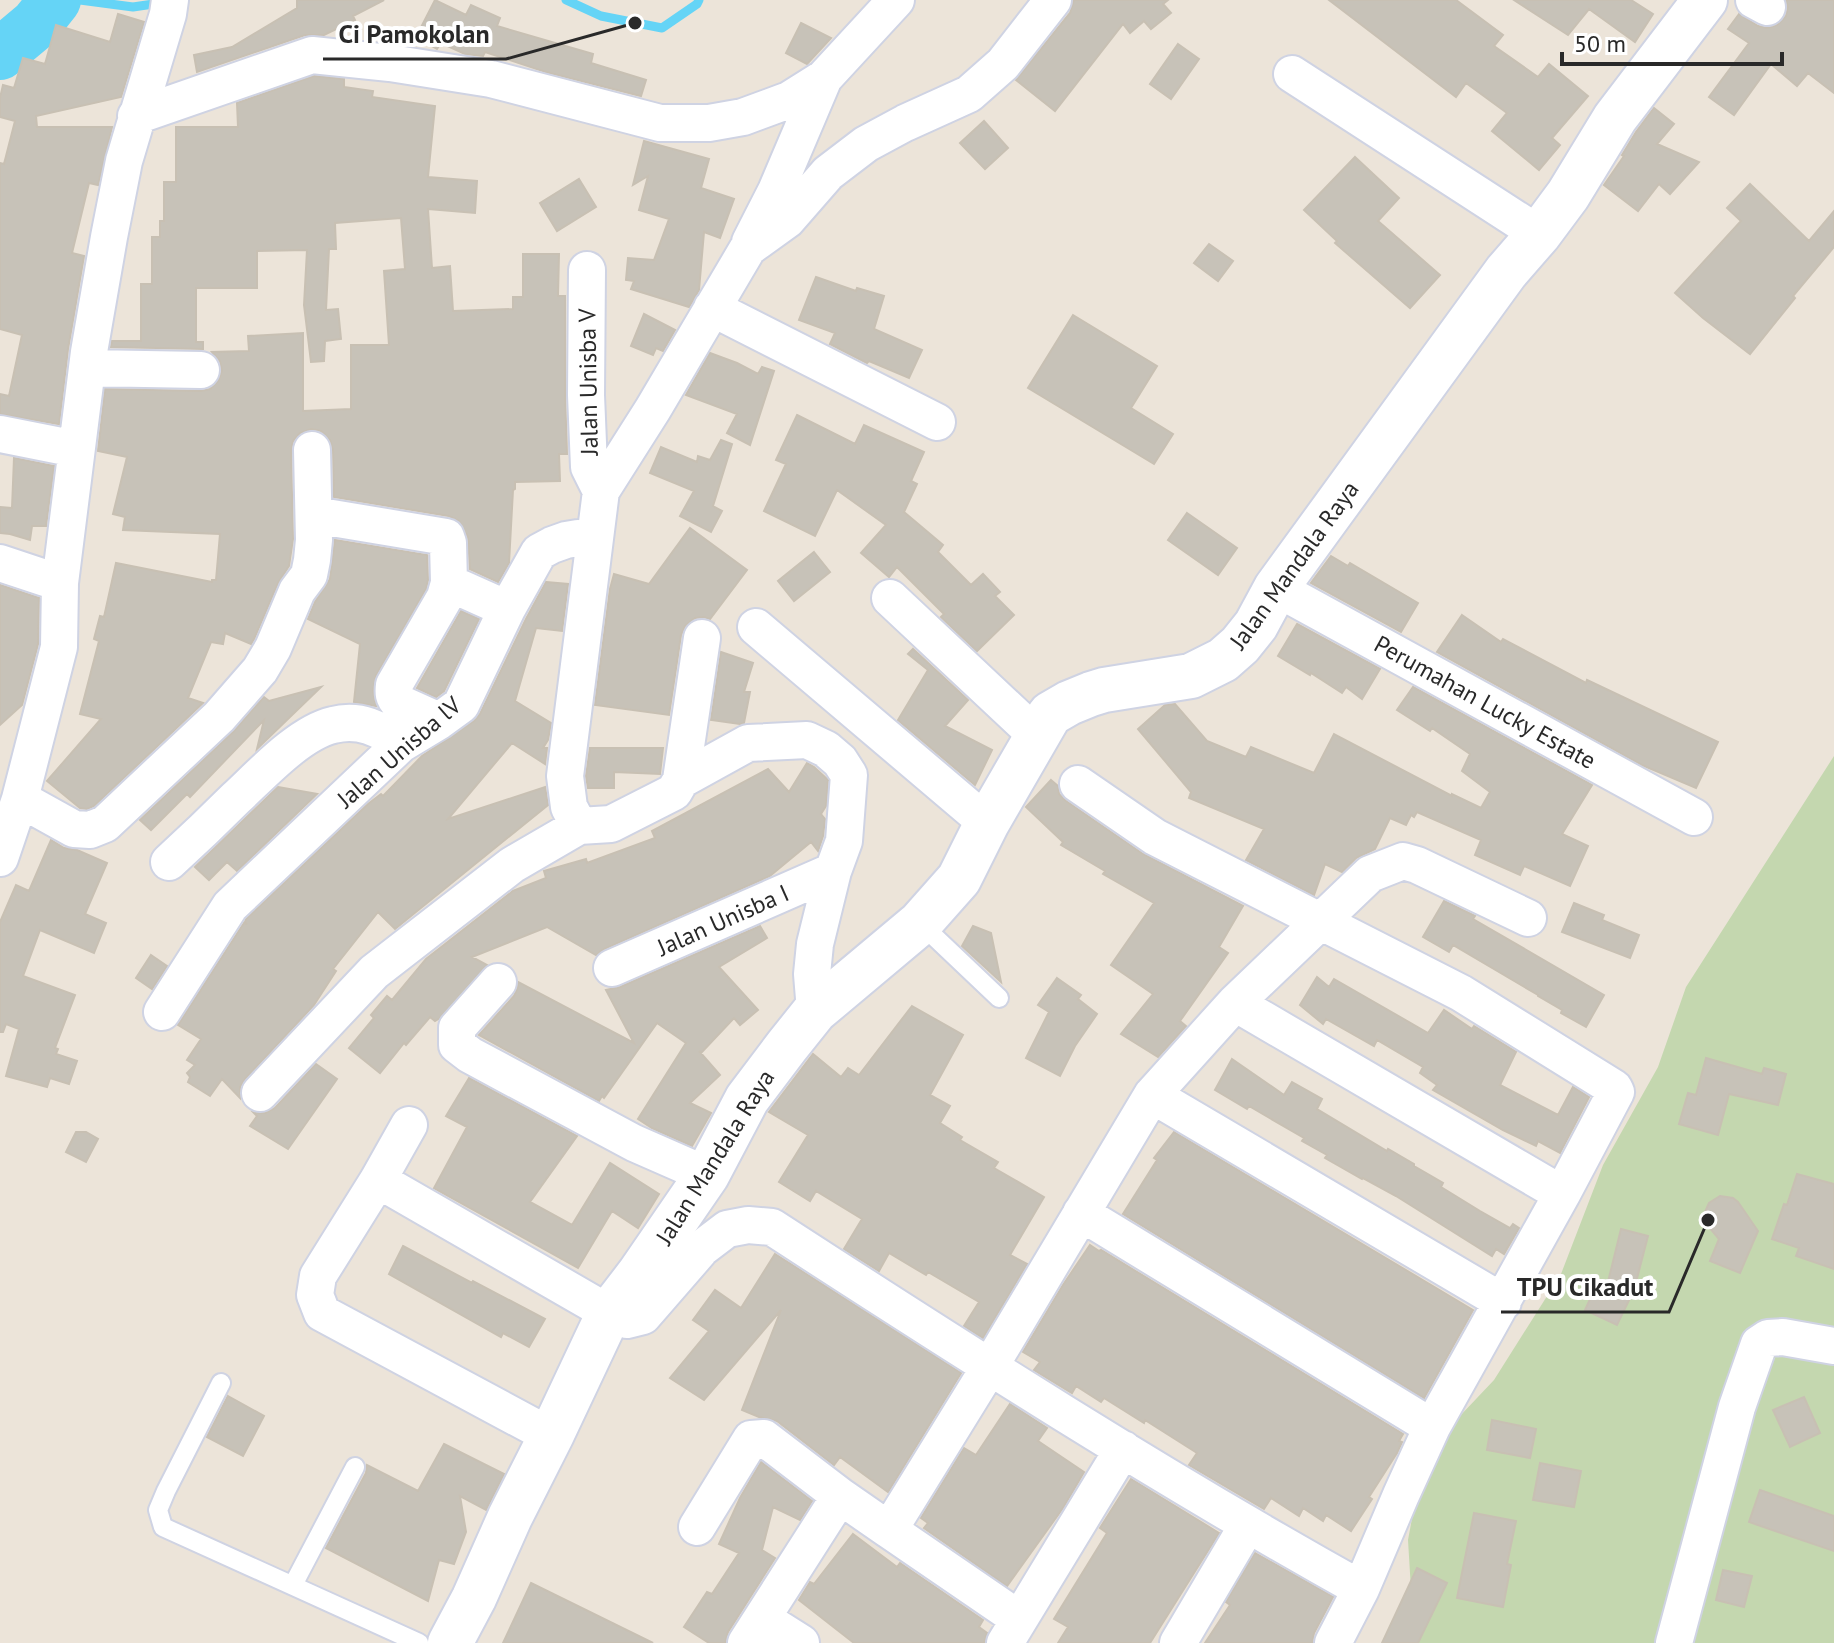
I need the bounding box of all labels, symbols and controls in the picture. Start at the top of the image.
callout: Ci Pamokolan [323,9,506,59]
scale bar [1562,16,1782,66]
text: Ci Pamokolan [338,17,490,50]
text: 50 m [1574,28,1626,59]
street label: Jalan Unisba V [571,308,605,457]
street label: Jalan Mandala Raya [1222,475,1365,656]
street label: Perumahan Lucky Estate [1369,628,1601,776]
street label: Jalan Unisba lV [330,689,468,815]
street label: Jalan Unisba I [651,877,794,963]
street label: Jalan Mandala Raya [648,1064,781,1251]
callout: TPU Cikadut [1501,1262,1669,1312]
text: TPU Cikadut [1517,1270,1653,1303]

